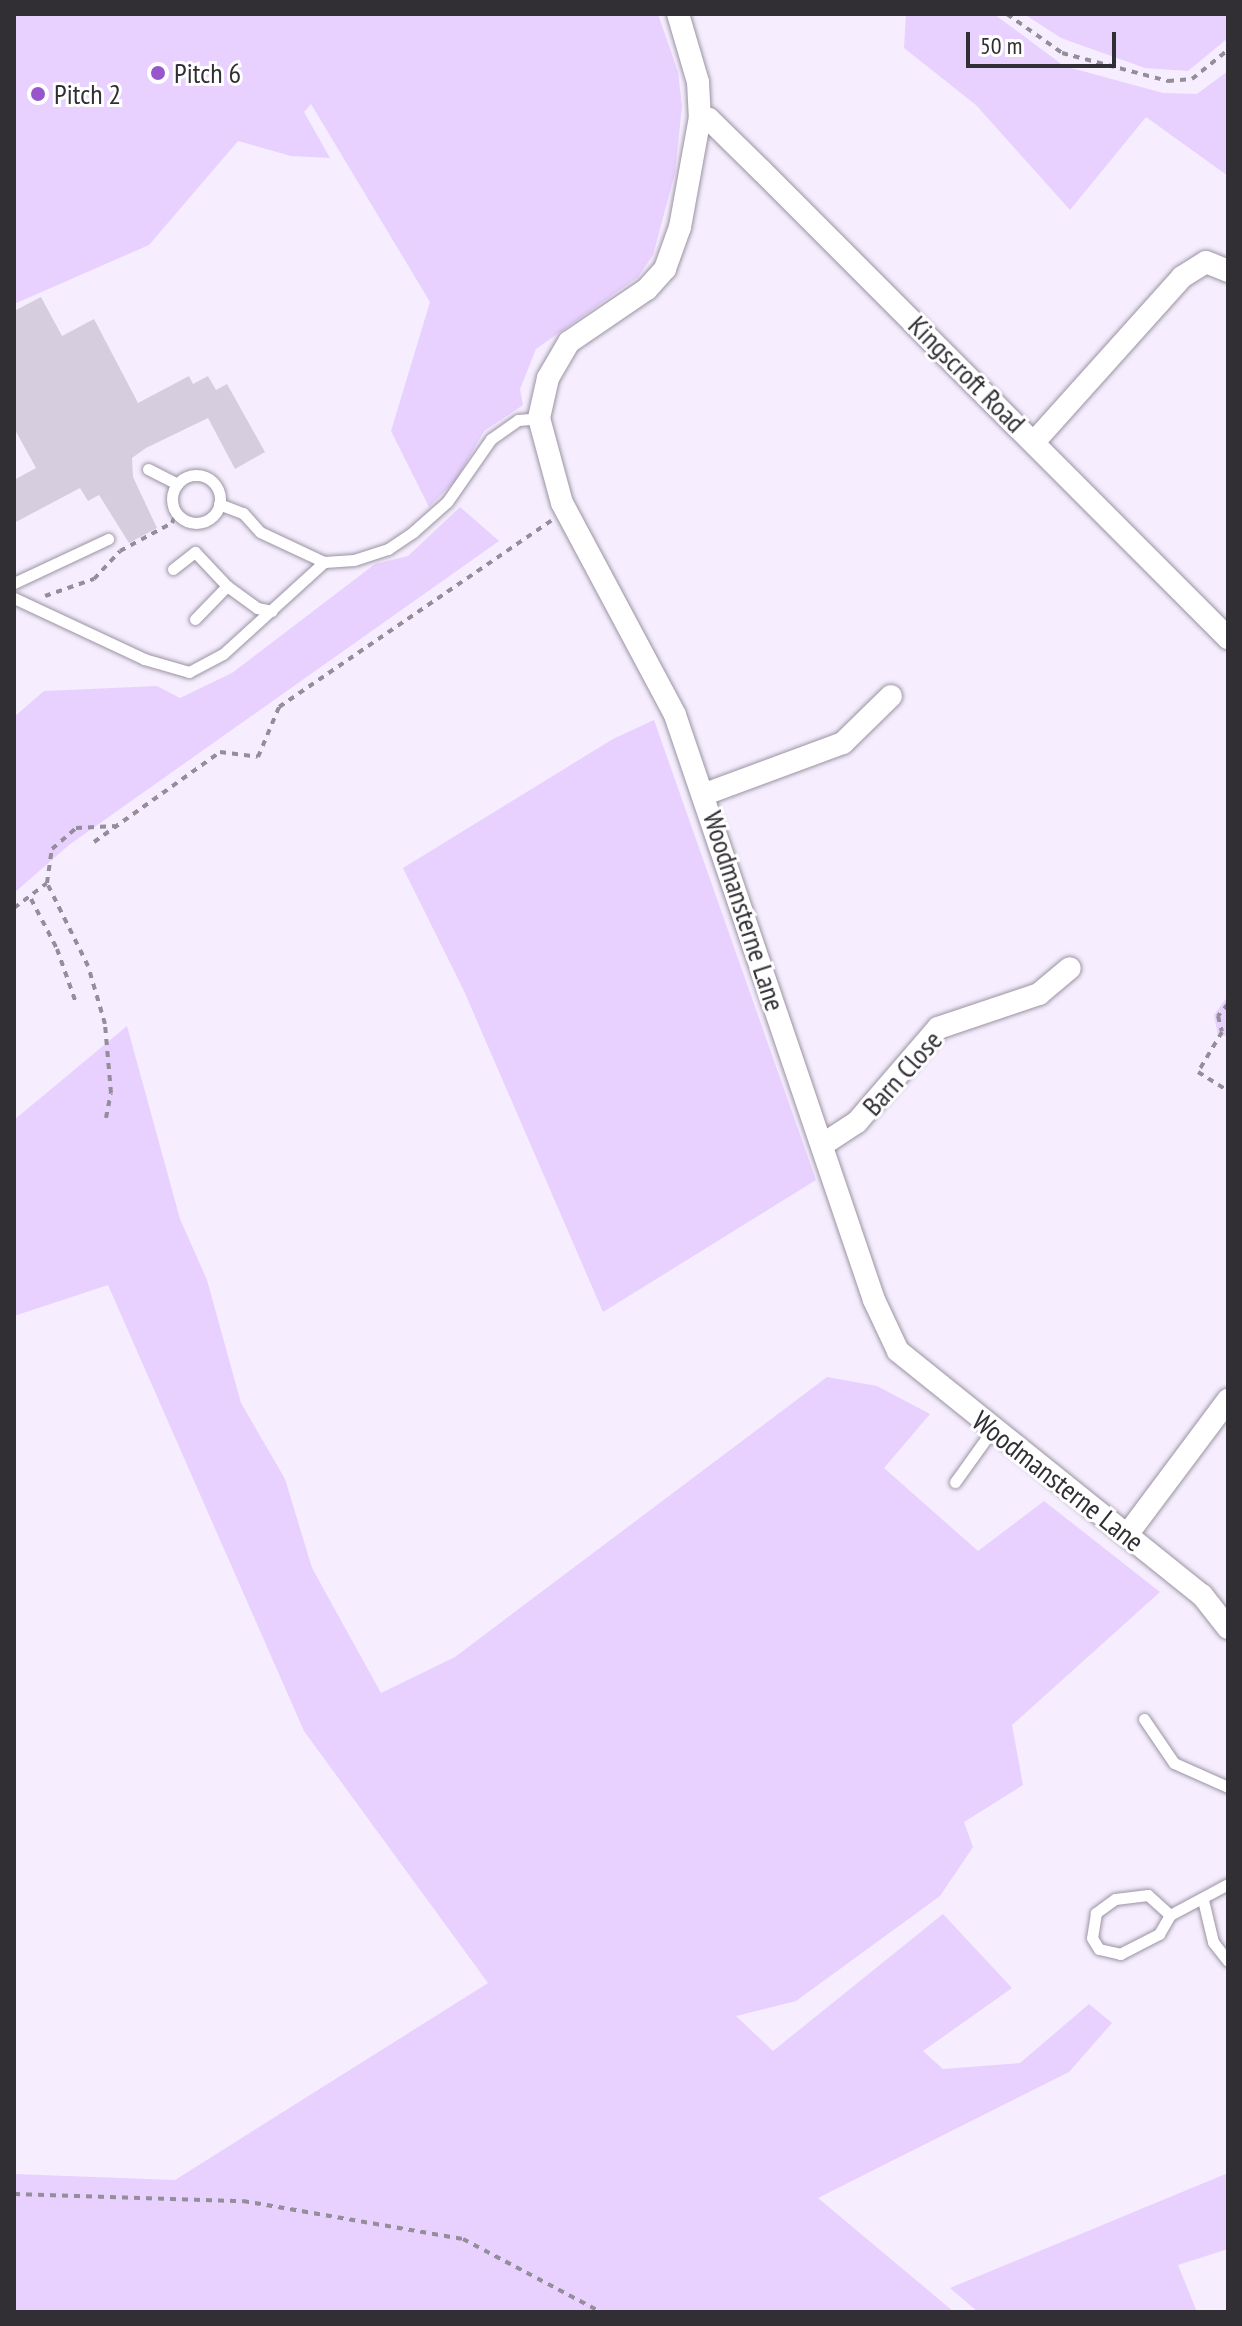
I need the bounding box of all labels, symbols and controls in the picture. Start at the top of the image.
scale bar [970,16,1120,66]
text: 50 m [980,30,1022,61]
place label: Pitch 6 [174,56,241,90]
marker: Pitch 6 [149,64,167,82]
place label: Pitch 2 [54,77,121,111]
marker: Pitch 2 [29,85,47,103]
street label: Kingscroft Road [902,309,1032,439]
street label: Woodmansterne Lane [696,807,792,1015]
street label: Barn Close [855,1024,949,1122]
street label: Woodmansterne Lane [966,1404,1150,1558]

